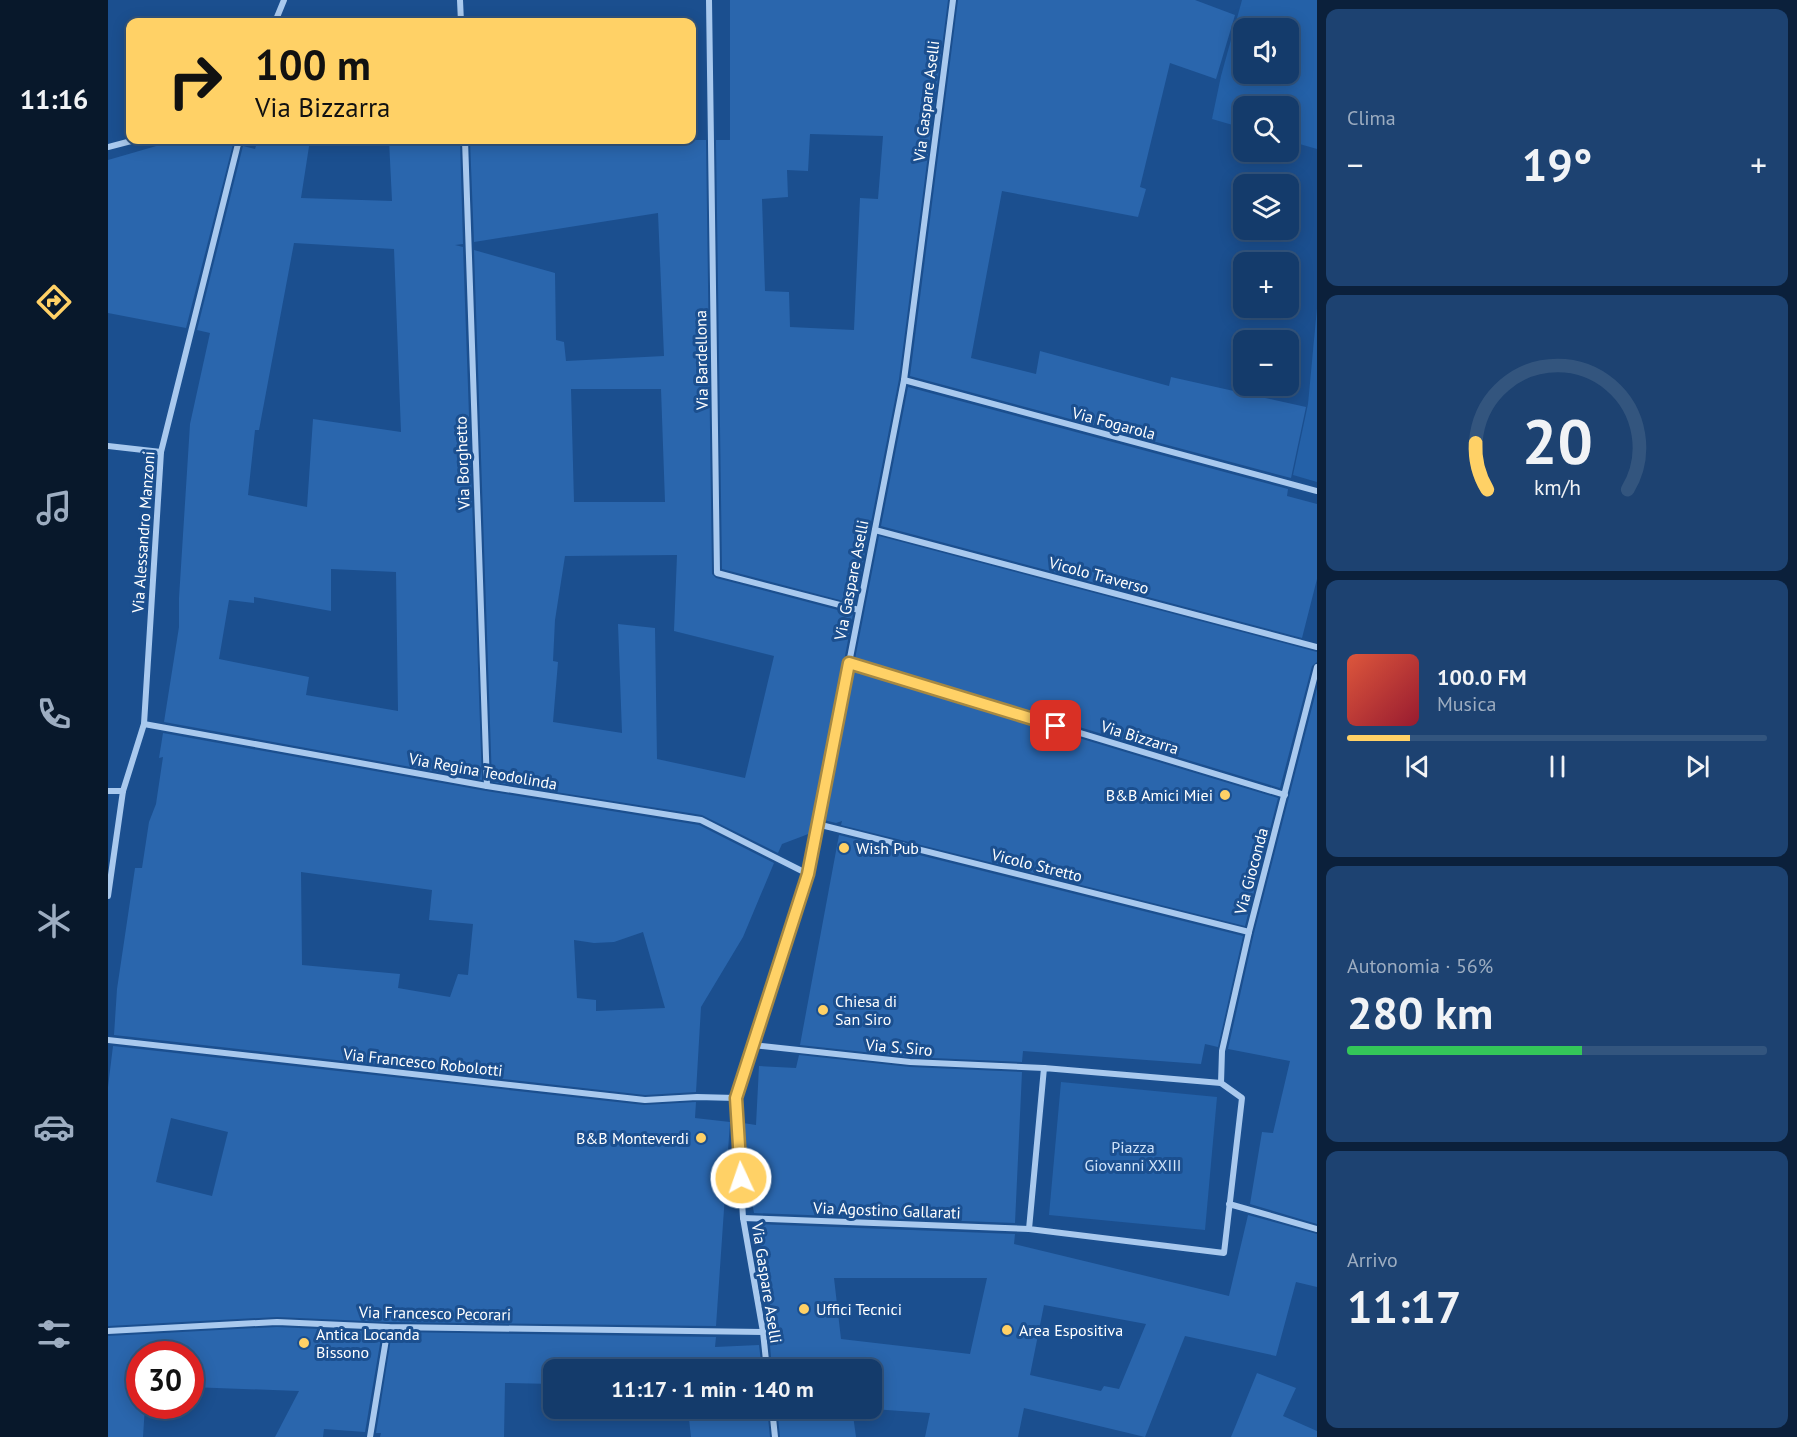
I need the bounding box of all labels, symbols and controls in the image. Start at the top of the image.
map controls [1233,18,1299,396]
button: sound [1233,18,1299,84]
text: 100 m [255,37,371,92]
street label: Via Gaspare Aselli [909,39,943,164]
icon: right [156,42,234,120]
text: 11:16 [20,82,88,116]
text: Via Bizzarra [255,90,390,124]
button: search [1233,96,1299,162]
text: Clima [1347,105,1396,131]
text: 19° [1522,135,1592,193]
text: − [1347,143,1364,186]
text: + [1750,143,1767,186]
button: layers [1233,174,1299,240]
button: + [1233,252,1299,318]
icon: directions [33,281,75,323]
street label: Via Bardellona [690,310,712,411]
button: − [1233,330,1299,396]
text: 20 [1522,400,1592,481]
street label: Via Fogarola [1069,402,1158,444]
street label: Via Borghetto [450,416,474,511]
street label: Via Alessandro Manzoni [127,450,159,615]
text: km/h [1533,473,1580,501]
icon: music [33,487,75,529]
street label: Via Gaspare Aselli [829,518,872,643]
street label: Vicolo Traverso [1046,552,1151,598]
text: 100.0 FM [1437,663,1527,691]
text: Musica [1437,691,1496,717]
icon: phone [33,693,75,735]
pin [1030,700,1081,751]
icon: arrive [1039,709,1072,742]
street label: Via Bizzarra [1098,715,1181,758]
street label: Via Regina Teodolinda [406,748,559,794]
icon: previous [1401,750,1434,783]
icon: pause [1541,750,1574,783]
icon: next [1681,750,1714,783]
place label: B&B Amici Miei [1106,785,1213,805]
marker: B&B Amici Miei [1218,788,1232,802]
street label: Via Gioconda [1230,825,1272,918]
place label: Wish Pub [856,838,919,858]
marker: Wish Pub [837,841,851,855]
street label: Vicolo Stretto [988,844,1085,886]
icon: climate [33,900,75,942]
text: Autonomia · 56% [1347,953,1493,979]
text: 280 km [1347,983,1493,1041]
place label: Chiesa di San Siro [835,991,897,1029]
marker: Chiesa di San Siro [816,1003,830,1017]
street label: Via S. Siro [864,1034,933,1060]
street label: Via Francesco Robolotti [341,1044,504,1080]
icon: car [33,1106,75,1148]
place label: B&B Monteverdi [576,1128,689,1148]
marker: B&B Monteverdi [694,1131,708,1145]
park label: Piazza Giovanni XXIII [1085,1137,1181,1175]
position arrow [709,1146,773,1210]
street label: Via Agostino Gallarati [812,1197,961,1223]
street label: Via Gaspare Aselli [747,1220,786,1345]
text: Arrivo [1347,1247,1398,1273]
text: 11:17 [1347,1277,1461,1335]
place label: Uffici Tecnici [816,1299,902,1319]
street label: Via Francesco Pecorari [358,1302,511,1324]
marker: Uffici Tecnici [797,1302,811,1316]
icon: filters [33,1313,75,1355]
place label: Area Espositiva [1019,1320,1123,1340]
marker: Area Espositiva [1000,1323,1014,1337]
place label: Antica Locanda Bissono [316,1324,420,1362]
marker: Antica Locanda Bissono [297,1336,311,1350]
speed limit sign: 30 [126,1341,204,1419]
text: 11:17 · 1 min · 140 m [611,1375,814,1403]

